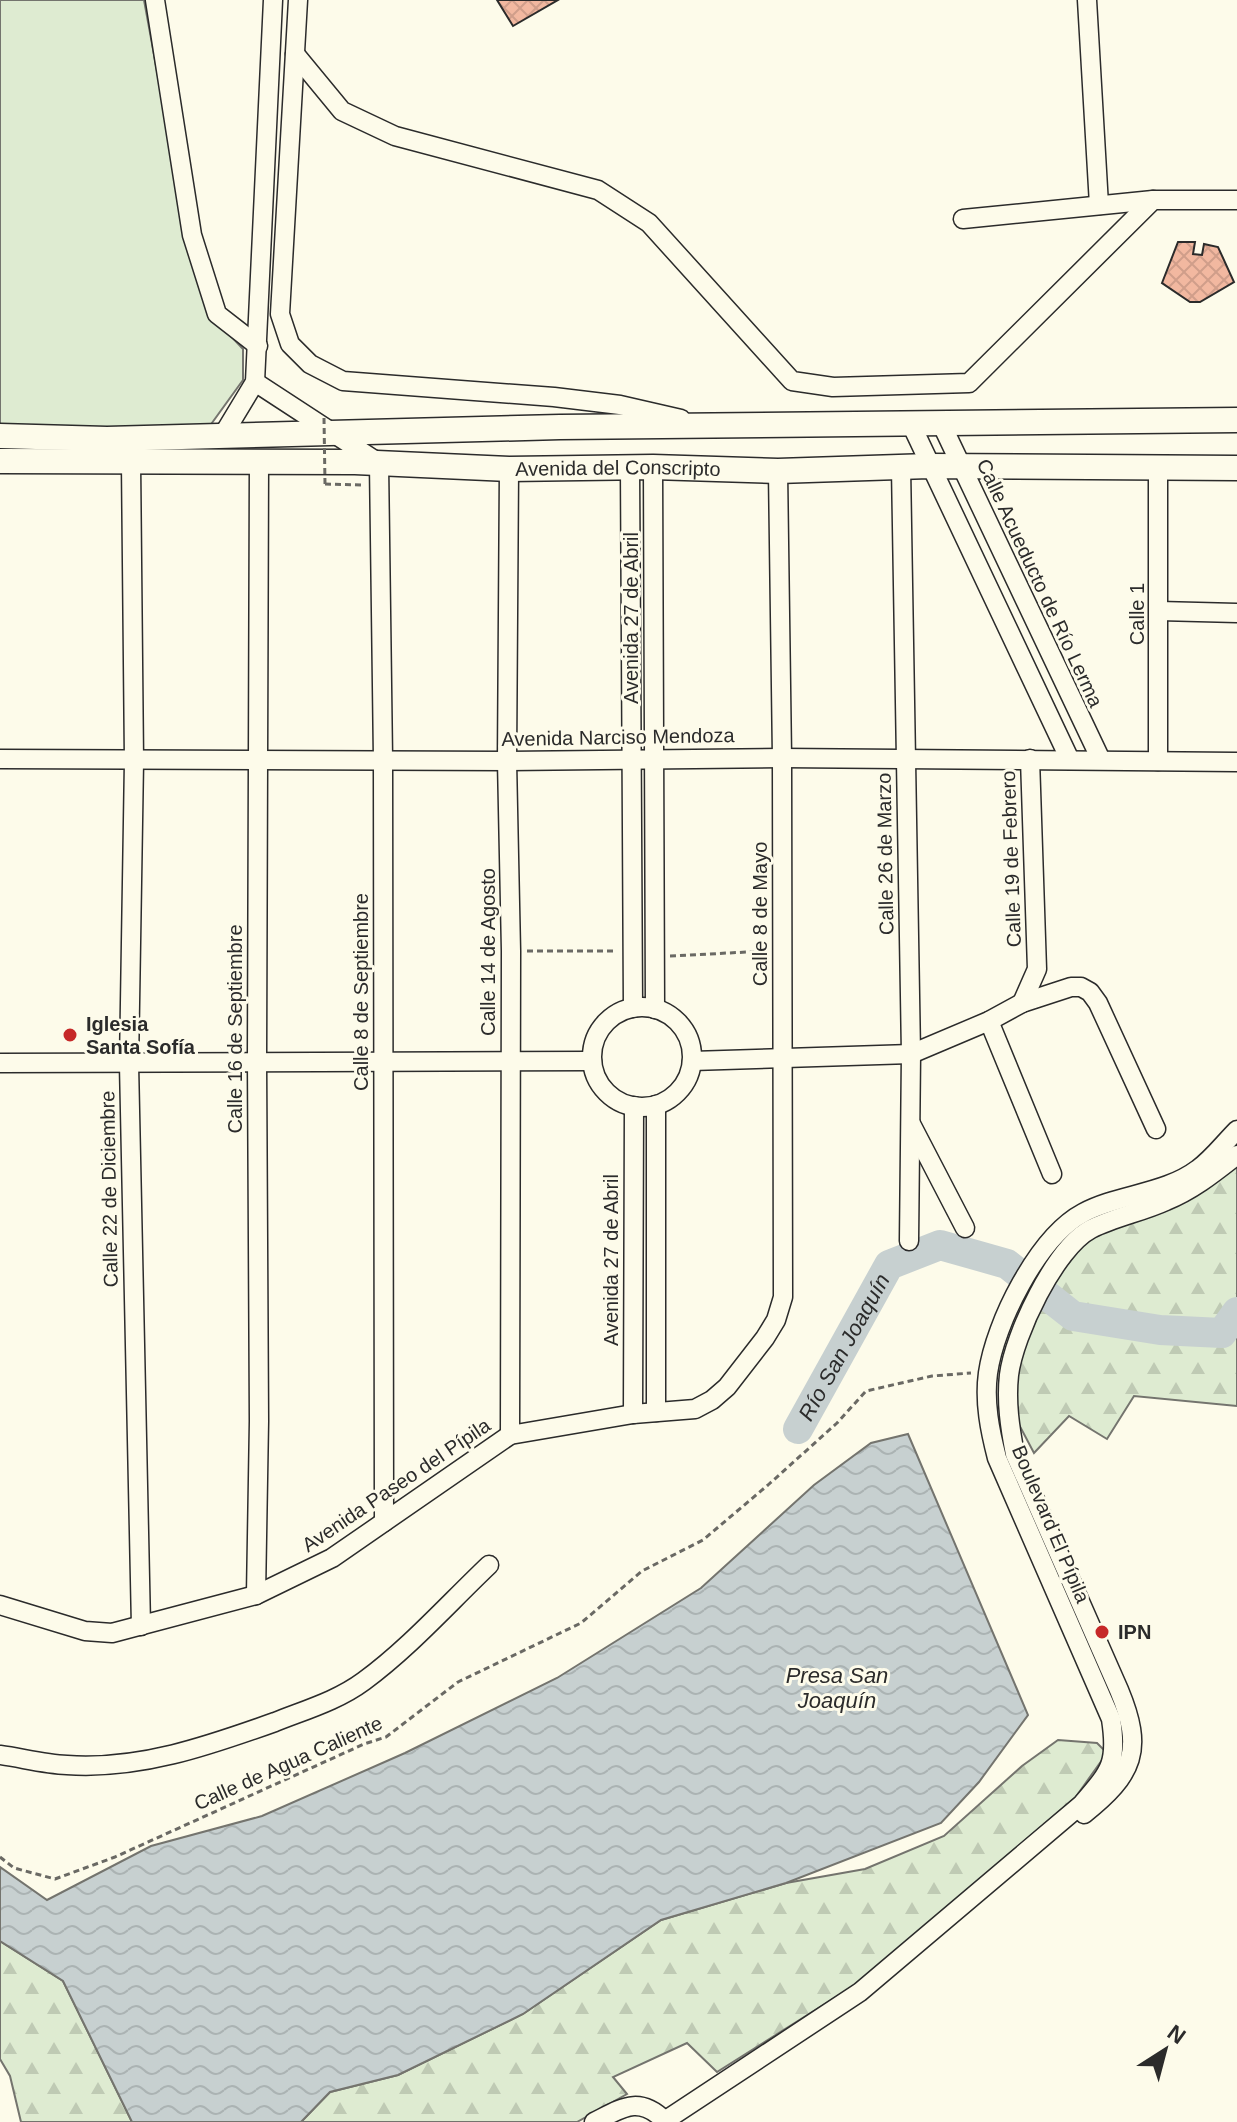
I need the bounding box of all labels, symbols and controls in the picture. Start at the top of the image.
street label: Calle Acueducto de Río Lerma [973,455,1108,711]
street label: Avenida del Conscripto [515,456,721,480]
street label: Avenida 27 de Abril [620,532,642,704]
street label: Calle 1 [1126,583,1148,645]
street label: Avenida Narciso Mendoza [501,724,736,750]
street label: Calle 19 de Febrero [997,770,1025,948]
street label: Calle 26 de Marzo [873,773,897,935]
street label: Calle 8 de Mayo [749,842,771,986]
street label: Calle 14 de Agosto [477,868,499,1036]
street label: Calle 8 de Septiembre [350,893,372,1091]
street label: Calle 16 de Septiembre [224,924,246,1134]
place label: Iglesia Santa Sofía [86,1013,196,1058]
marker: Iglesia Santa Sofía [61,1026,79,1044]
street label: Calle 22 de Diciembre [96,1090,122,1288]
street label: Avenida 27 de Abril [600,1174,622,1346]
water label: Río San Joaquín [793,1269,894,1425]
street label: Avenida Paseo del Pípila [298,1413,495,1556]
street label: Boulevard El Pípila [1008,1442,1094,1607]
place label: IPN [1118,1621,1151,1643]
marker: IPN [1093,1623,1111,1641]
water label: Presa San Joaquín [786,1663,888,1713]
street label: Calle de Agua Caliente [191,1712,385,1814]
north arrow [1125,2010,1205,2090]
text: N [1163,2019,1190,2049]

